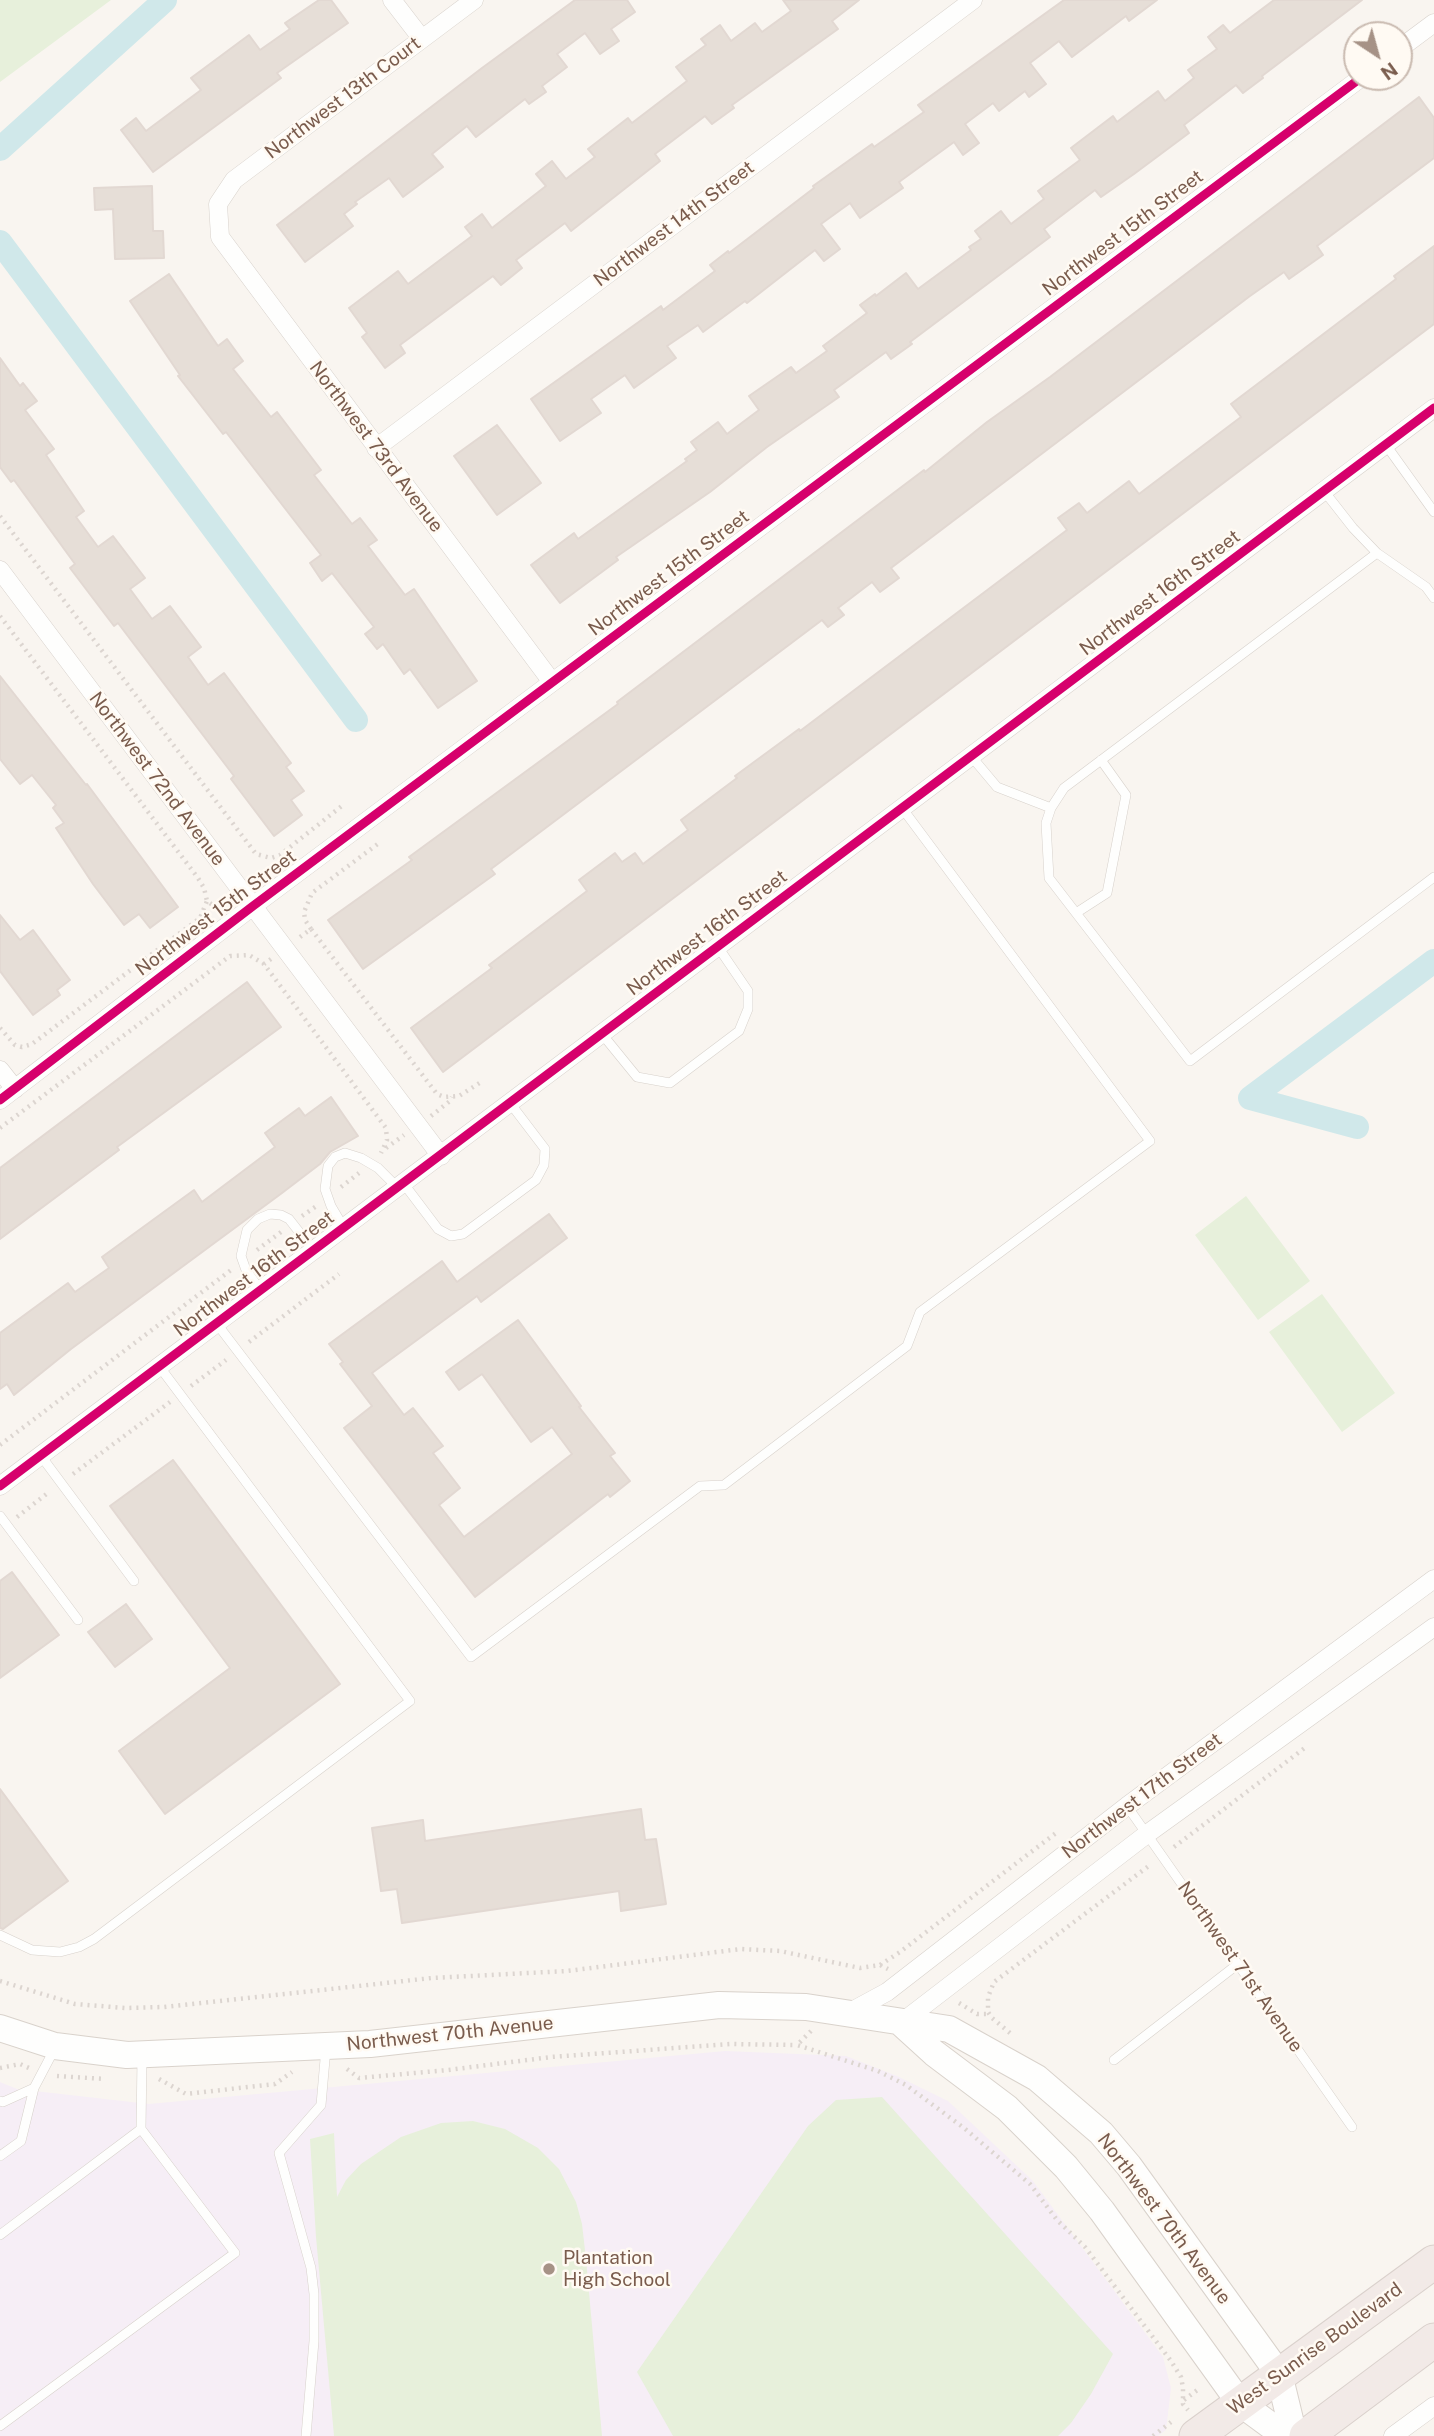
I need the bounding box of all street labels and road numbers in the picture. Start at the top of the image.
street label: Northwest 13th Court [261,32,425,164]
street label: Northwest 14th Street [589,156,759,292]
street label: Northwest 15th Street [1038,165,1208,301]
street label: Northwest 73rd Avenue [304,357,448,537]
street label: Northwest 15th Street [584,505,754,641]
street label: Northwest 16th Street [1075,525,1245,661]
street label: Northwest 72nd Avenue [84,688,230,870]
street label: Northwest 15th Street [131,845,301,981]
street label: Northwest 16th Street [622,865,792,1001]
street label: Northwest 16th Street [169,1206,339,1342]
street label: Northwest 17th Street [1057,1728,1227,1864]
street label: Northwest 71st Avenue [1172,1877,1308,2057]
street label: Northwest 70th Avenue [346,2012,554,2056]
street label: Northwest 70th Avenue [1092,2129,1236,2309]
street label: West Sunrise Boulevard [1223,2278,1407,2420]

